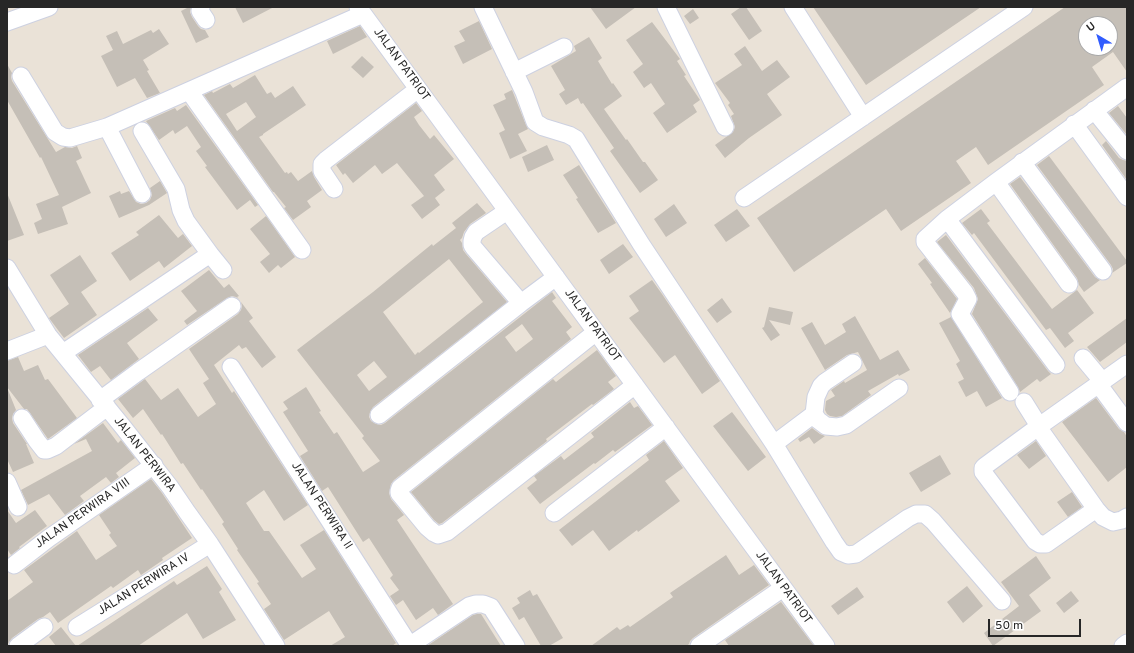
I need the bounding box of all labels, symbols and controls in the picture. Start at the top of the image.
north arrow [1078,16,1118,56]
text: U [1084,19,1099,35]
street label: JALAN PATRIOT [370,26,432,104]
street label: JALAN PATRIOT [561,287,623,365]
street label: JALAN PERWIRA [110,414,178,496]
street label: JALAN PERWIRA II [287,460,355,552]
street label: JALAN PERWIRA VIII [33,476,133,552]
street label: JALAN PATRIOT [752,549,814,627]
street label: JALAN PERWIRA IV [95,551,193,619]
scale bar [990,611,1083,637]
text: 50 m [995,618,1023,634]

